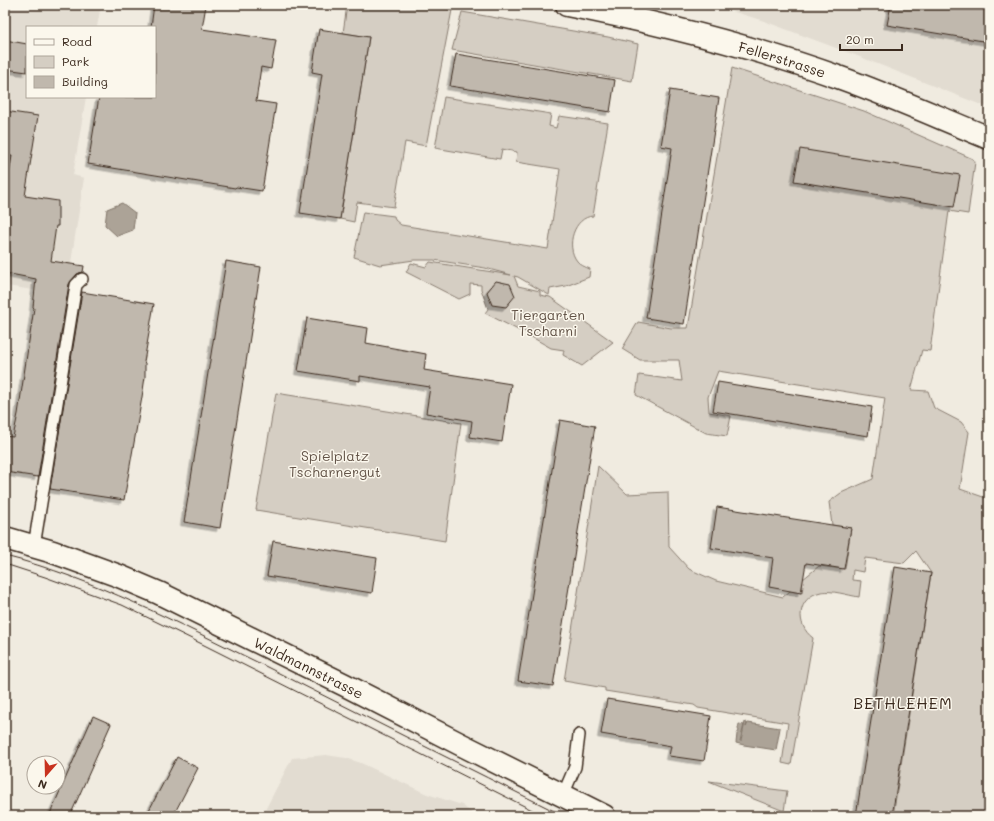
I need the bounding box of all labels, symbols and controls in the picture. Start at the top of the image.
legend [26,26,156,98]
scale bar [840,26,902,52]
text: 20 m [846,31,874,47]
text: Road [62,33,92,49]
street label: Fellerstrasse [737,36,828,81]
text: Park [62,53,89,69]
text: Building [62,73,108,89]
park label: Tiergarten Tscharni [511,305,585,340]
park label: Spielplatz Tscharnergut [289,446,381,481]
street label: Waldmannstrasse [251,632,367,702]
district label: BETHLEHEM [853,692,953,713]
north arrow [26,755,66,795]
text: N [36,776,49,793]

